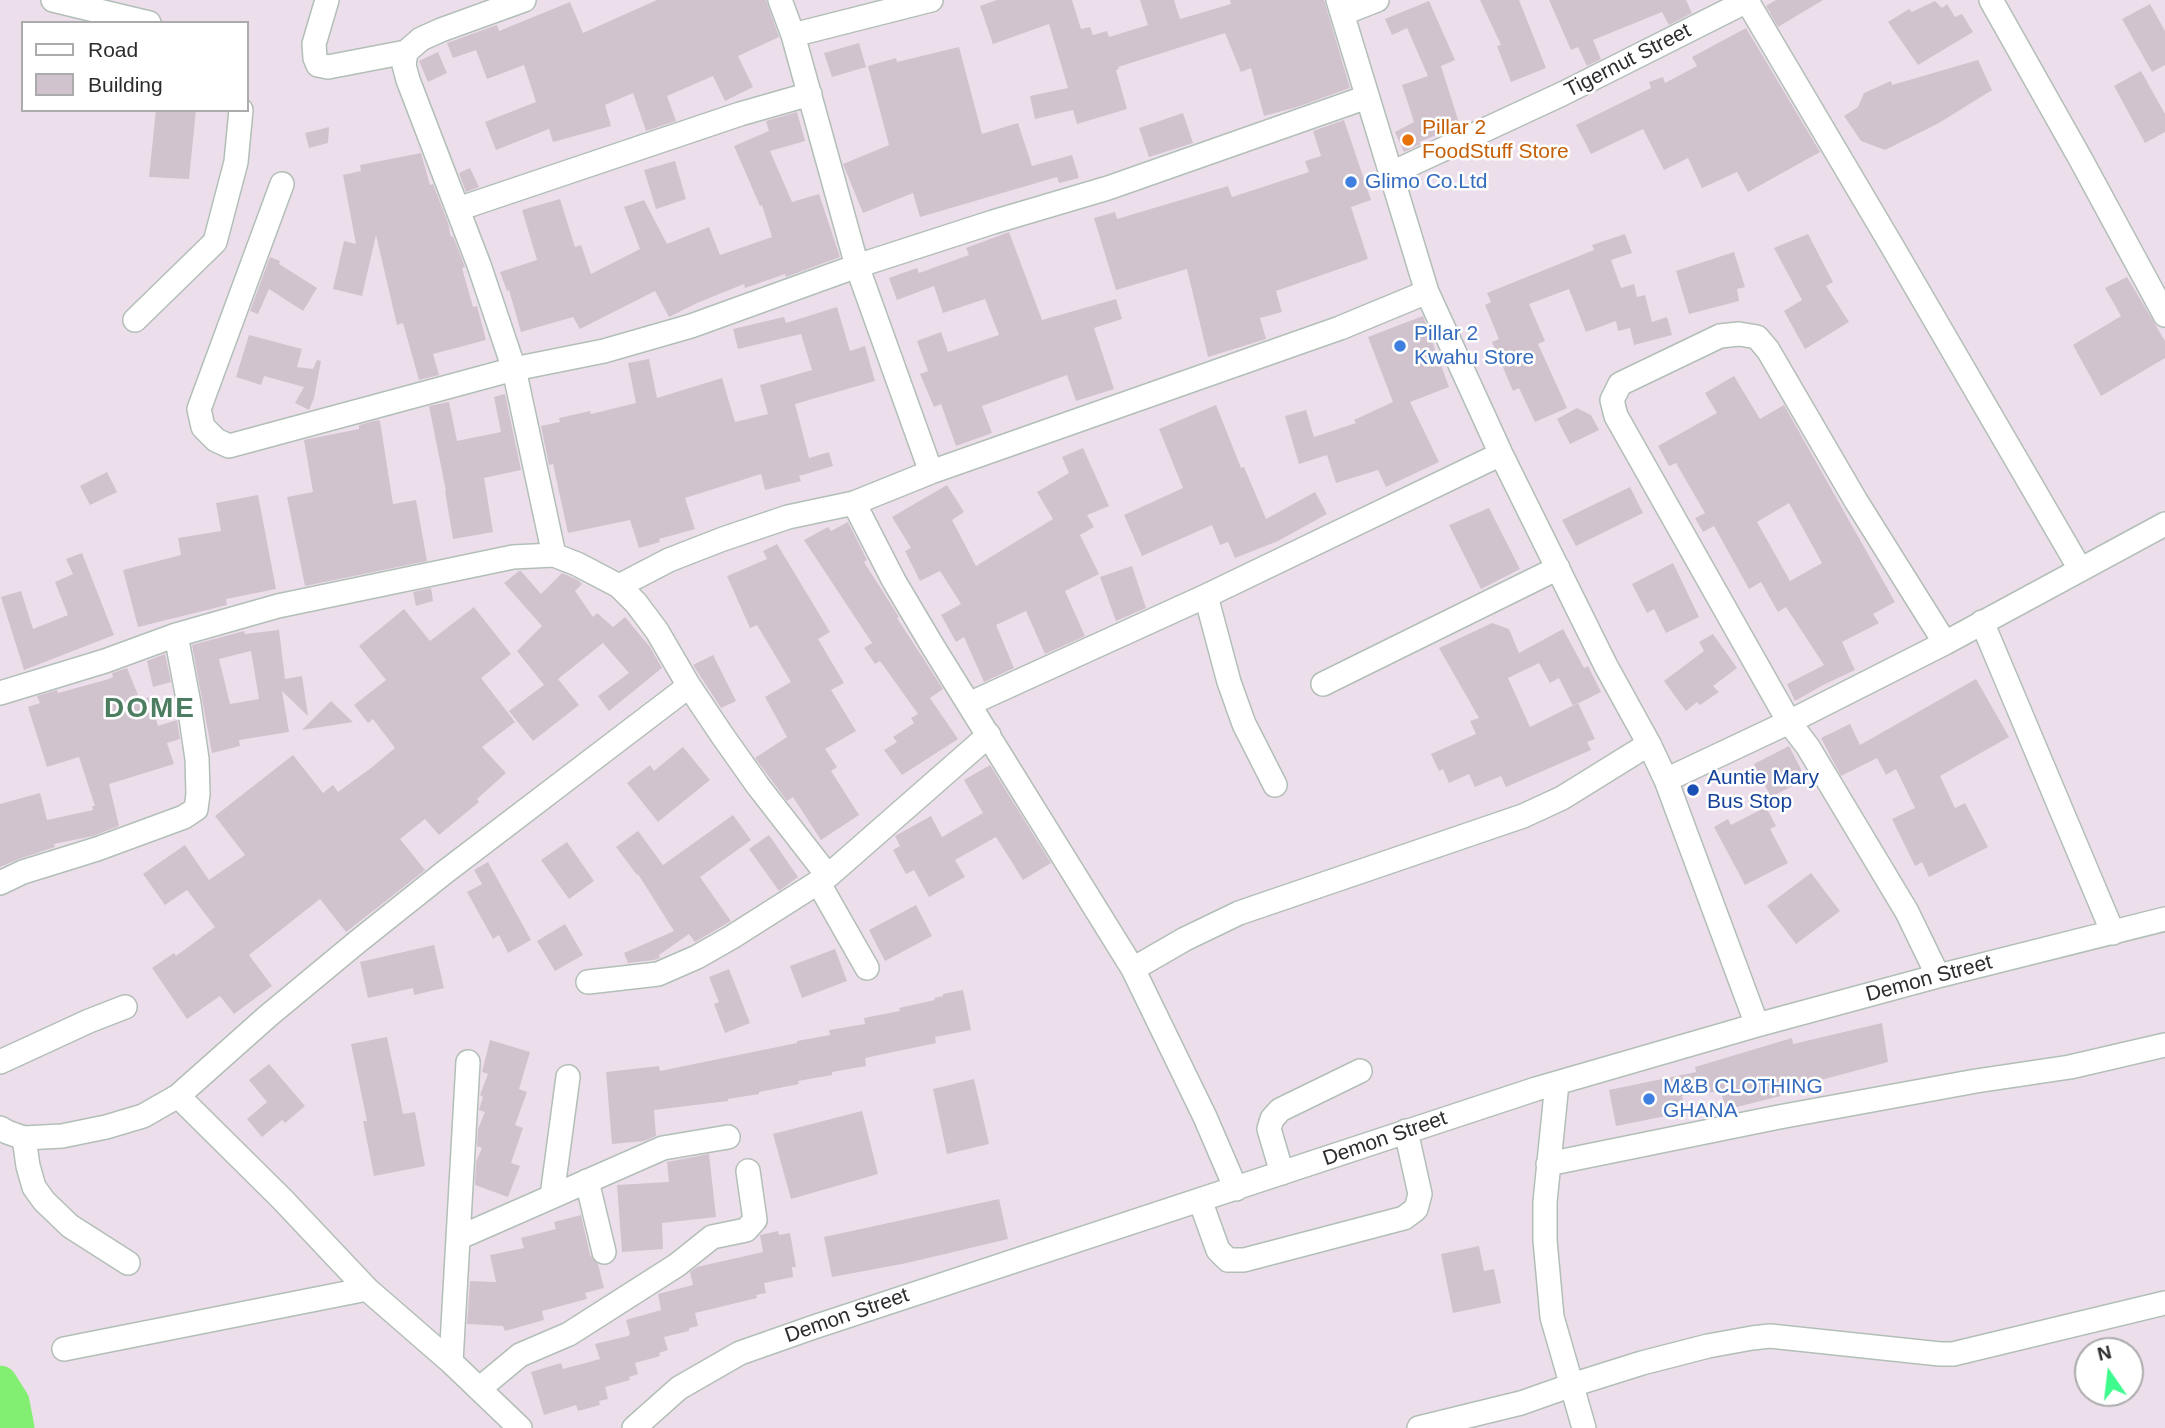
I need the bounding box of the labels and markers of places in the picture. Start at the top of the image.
place label: Pillar 2 FoodStuff Store [1422,115,1569,165]
marker: Pillar 2 FoodStuff Store [1400,132,1416,148]
place label: Glimo Co.Ltd [1365,169,1488,195]
marker: Glimo Co.Ltd [1343,174,1359,190]
place label: Pillar 2 Kwahu Store [1414,321,1534,371]
marker: Pillar 2 Kwahu Store [1392,338,1408,354]
place label: Auntie Mary Bus Stop [1707,765,1819,815]
marker: Auntie Mary Bus Stop [1685,782,1701,798]
place label: M&B CLOTHING GHANA [1663,1074,1823,1124]
marker: M&B CLOTHING GHANA [1641,1091,1657,1107]

